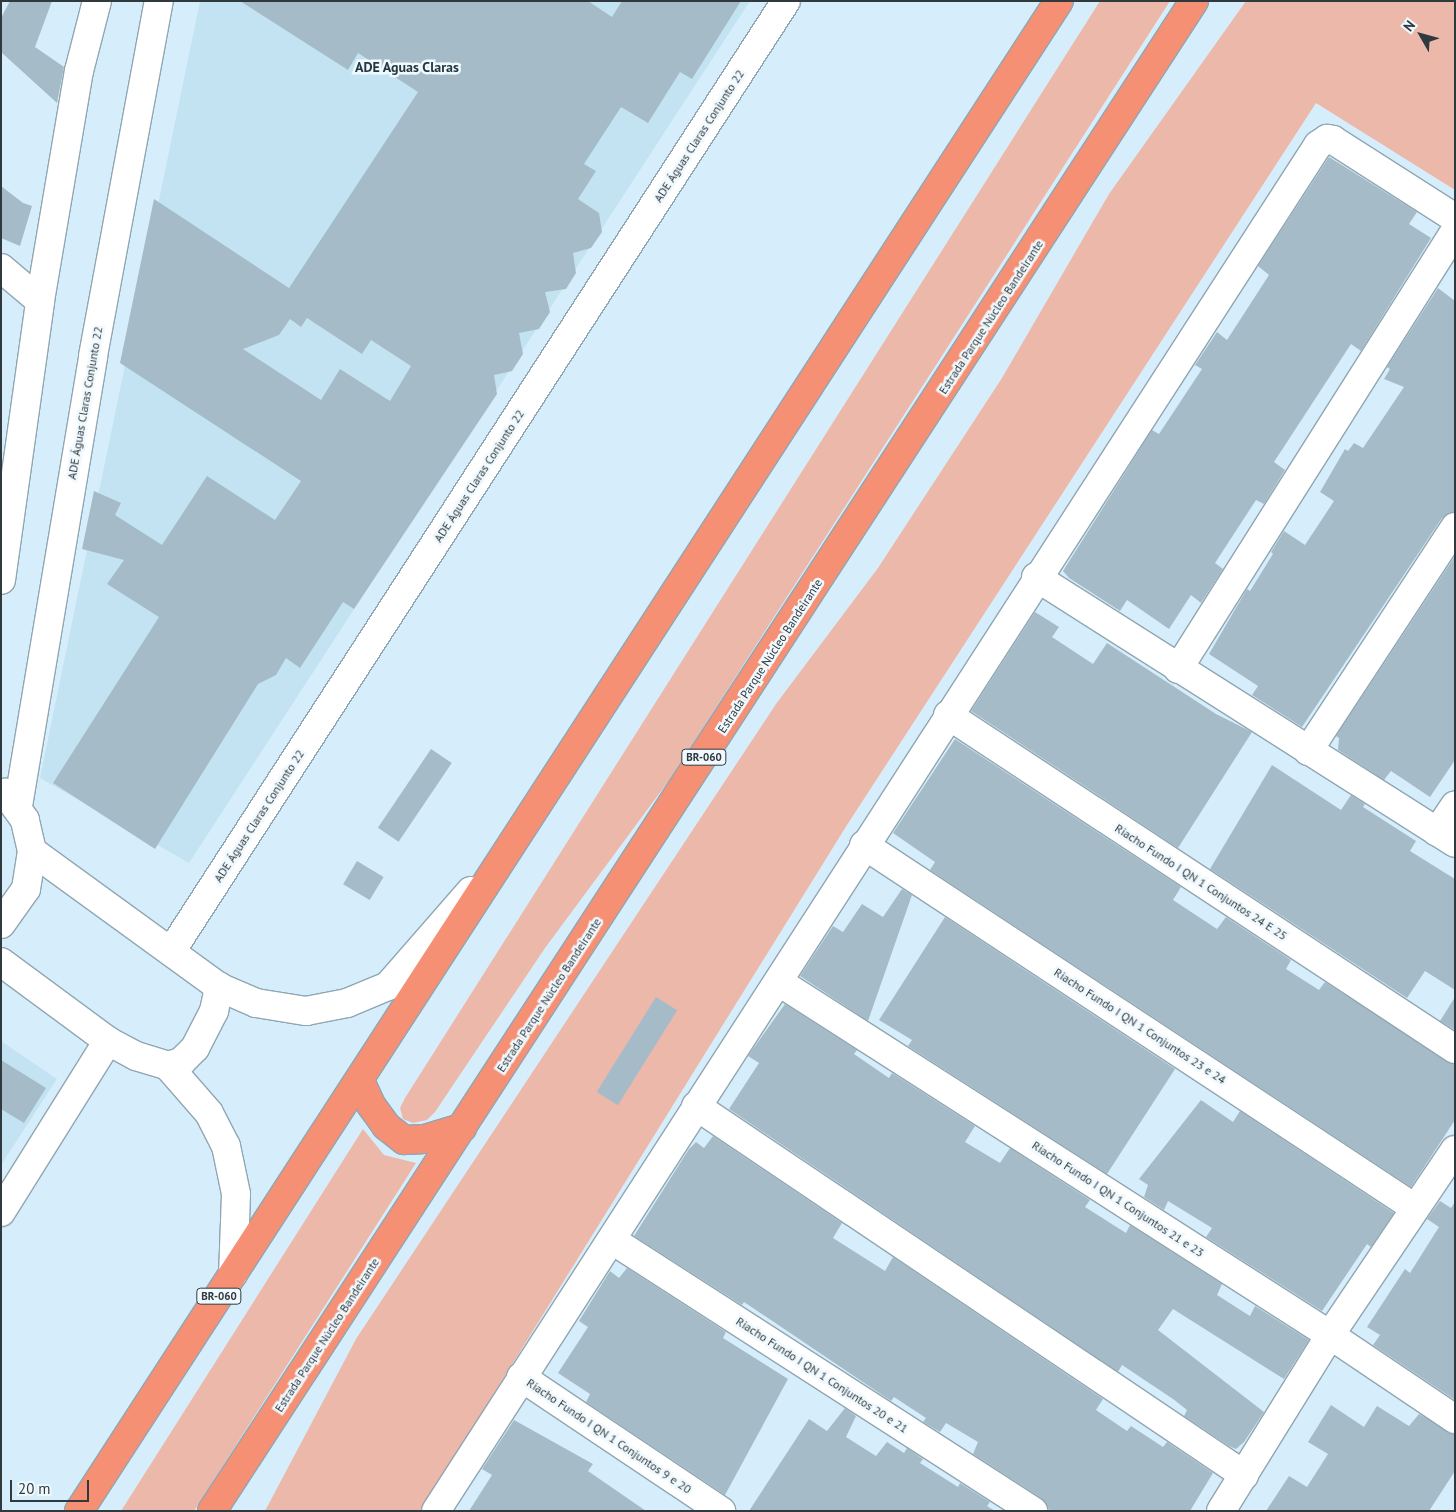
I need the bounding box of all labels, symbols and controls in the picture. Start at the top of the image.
north arrow [1396,10,1446,60]
text: N [1399,17,1419,35]
district label: ADE Aguas Claras [355,59,459,75]
street label: ADE Águas Claras Conjunto 22 [651,67,747,205]
street label: Estrada Parque Núcleo Bandeirante [936,237,1046,397]
street label: ADE Águas Claras Conjunto 22 [64,325,106,481]
street label: ADE Águas Claras Conjunto 22 [431,407,527,545]
street label: Estrada Parque Núcleo Bandeirante [715,576,825,736]
street label: ADE Águas Claras Conjunto 22 [211,747,307,885]
road number: BR-060 [680,749,728,766]
street label: Riacho Fundo I QN 1 Conjuntos 24 E 25 [1112,821,1290,943]
street label: Estrada Parque Núcleo Bandeirante [494,915,604,1075]
street label: Riacho Fundo I QN 1 Conjuntos 23 e 24 [1051,965,1229,1087]
street label: Riacho Fundo I QN 1 Conjuntos 21 e 23 [1029,1138,1207,1260]
street label: Estrada Parque Núcleo Bandeirante [272,1255,382,1415]
road number: BR-060 [195,1288,243,1304]
street label: Riacho Fundo I QN 1 Conjuntos 20 e 21 [733,1314,911,1436]
street label: Riacho Fundo I QN 1 Conjuntos 9 e 20 [524,1375,694,1497]
scale bar [12,1470,91,1502]
text: 20 m [18,1479,51,1498]

